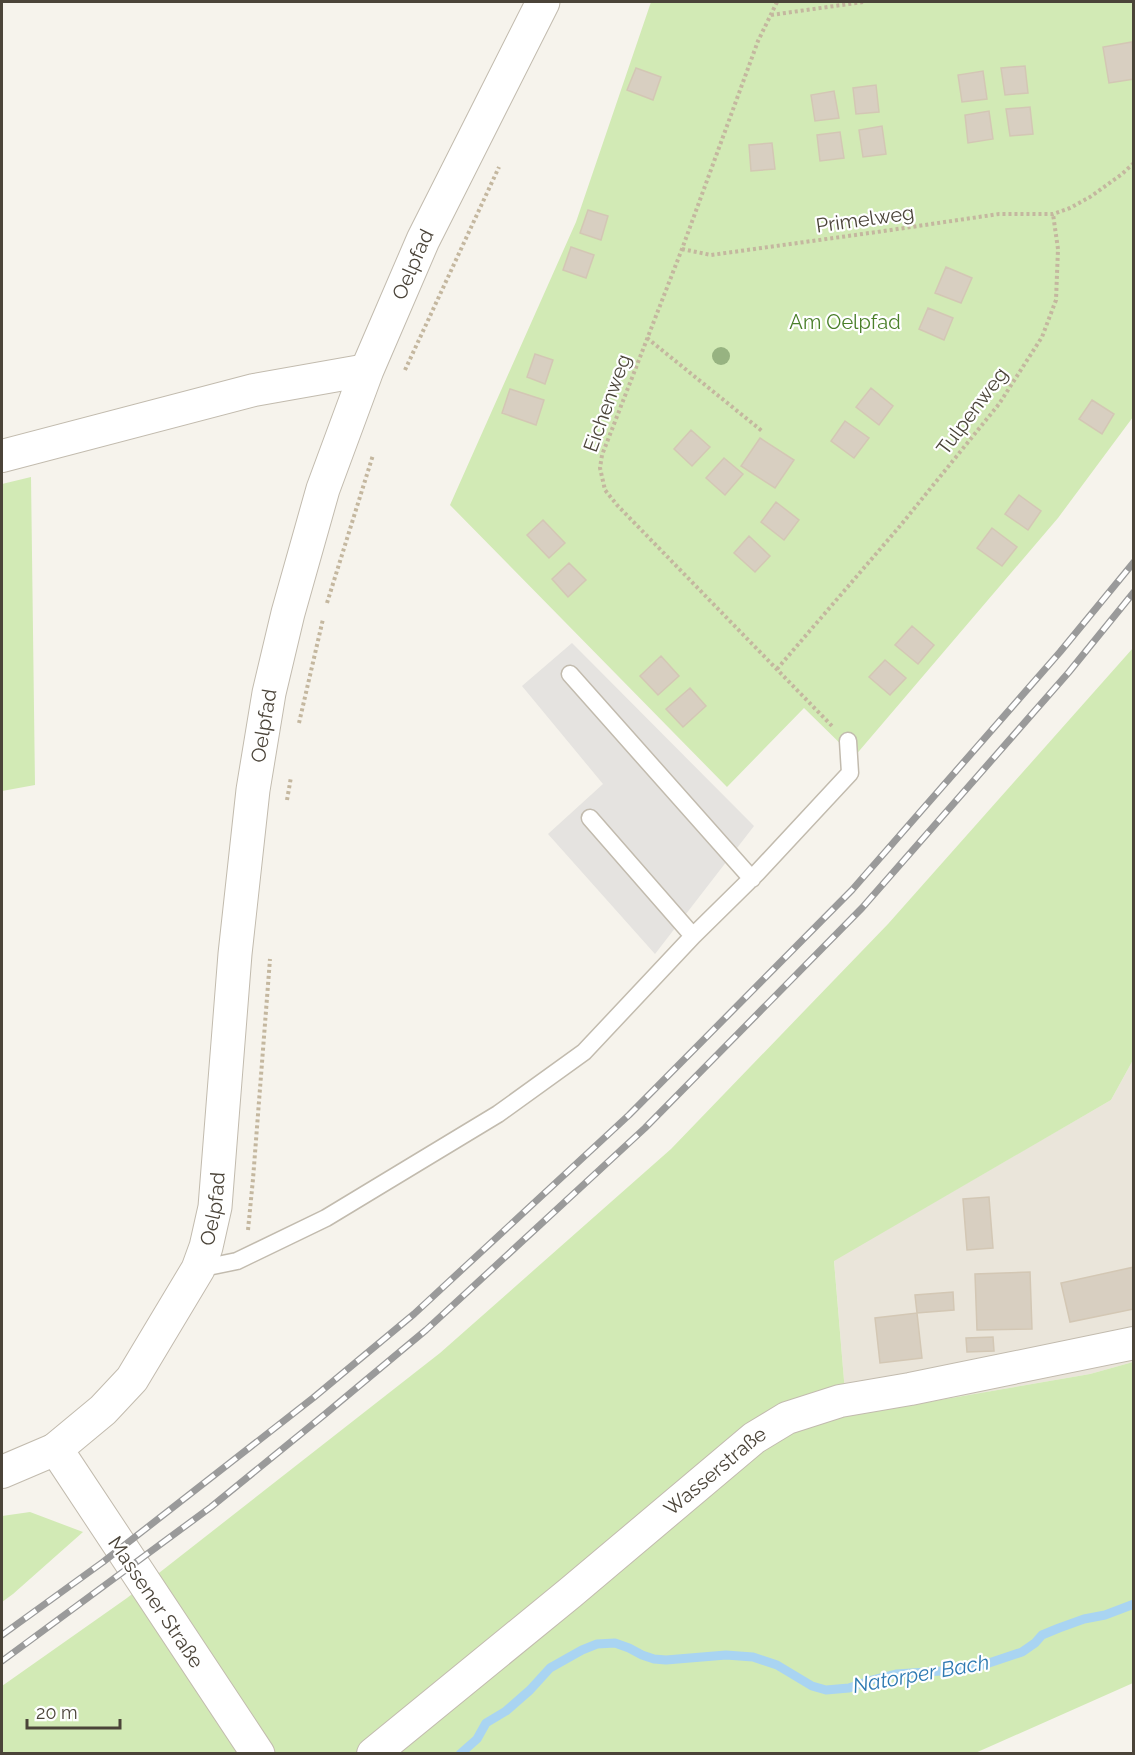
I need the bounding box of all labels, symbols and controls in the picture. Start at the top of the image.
street label: Primelweg [814,200,916,238]
street label: Oelpfad [387,225,438,303]
park label: Am Oelpfad [789,310,901,334]
street label: Eichenweg [578,351,636,455]
street label: Tulpenweg [931,362,1013,460]
street label: Oelpfad [246,687,281,764]
street label: Oelpfad [195,1171,230,1248]
street label: Wasserstraße [659,1421,771,1521]
street label: Massener Straße [103,1532,209,1673]
water label: Natorper Bach [851,1649,991,1698]
scale bar [27,1692,120,1730]
text: 20 m [36,1702,78,1723]

